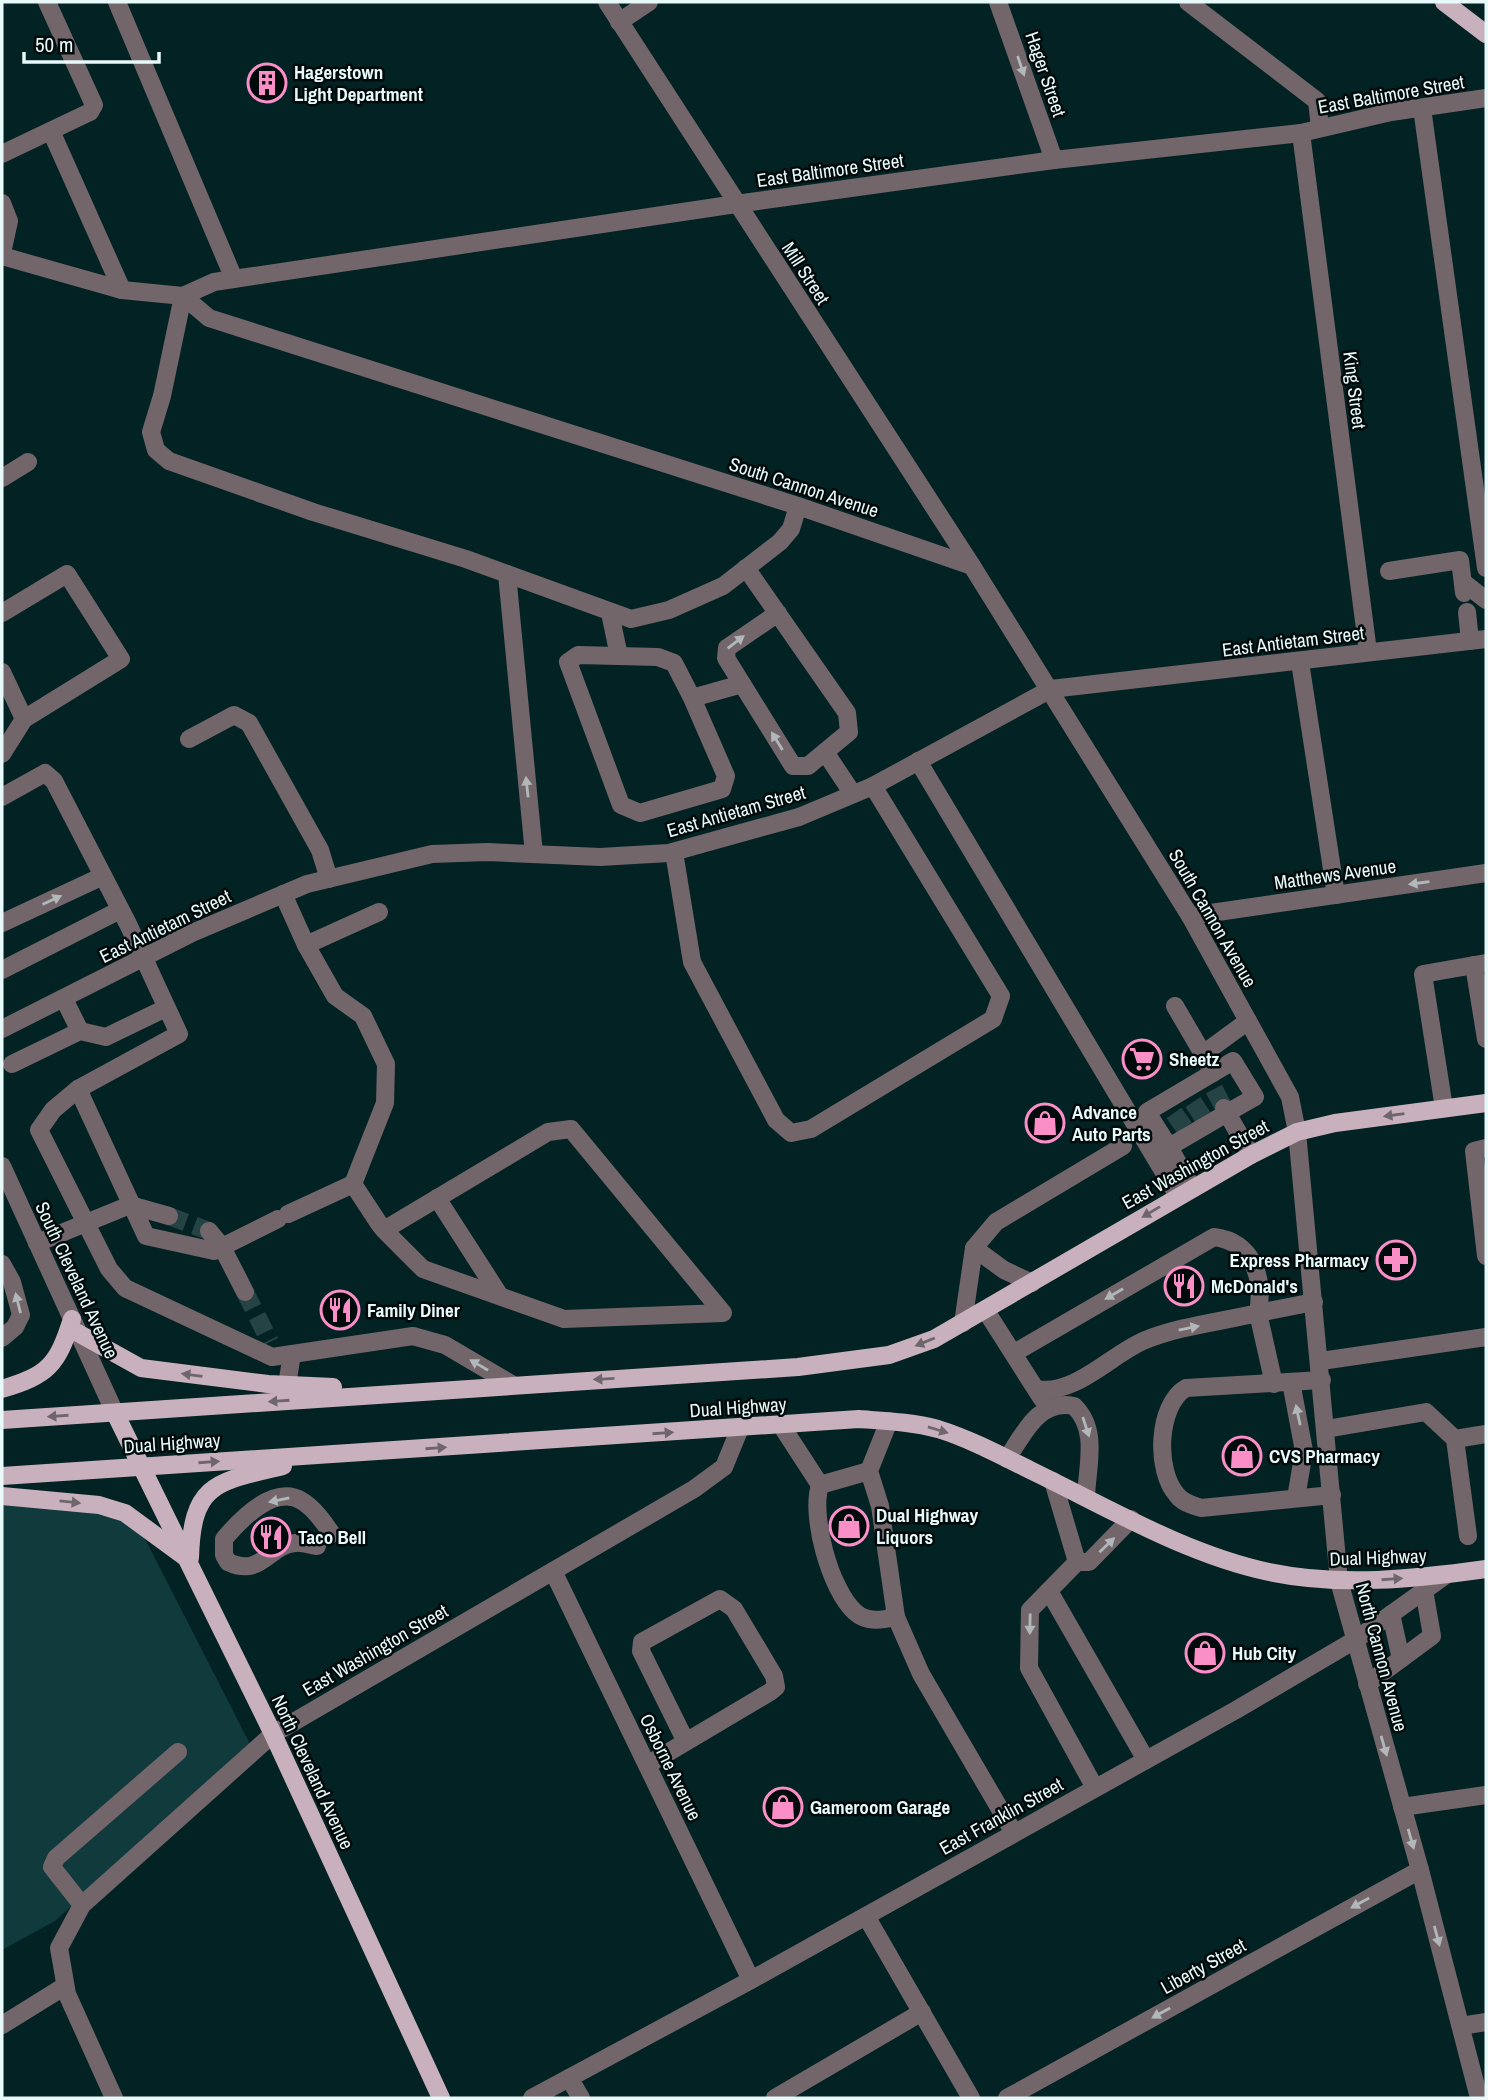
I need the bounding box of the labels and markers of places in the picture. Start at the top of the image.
place label: Hagerstown Light Department [294,59,423,107]
building icon: Hagerstown Light Department [246,62,288,104]
supermarket icon: Sheetz [1121,1038,1163,1080]
place label: Sheetz [1169,1046,1219,1072]
place label: Advance Auto Parts [1072,1099,1151,1147]
shop icon: Advance Auto Parts [1024,1102,1066,1144]
pharmacy icon: Express Pharmacy [1375,1239,1417,1281]
place label: Express Pharmacy [1230,1247,1369,1273]
restaurant icon: McDonald's [1163,1265,1205,1307]
place label: McDonald's [1211,1273,1298,1299]
restaurant icon: Family Diner [319,1289,361,1331]
place label: Family Diner [367,1297,460,1323]
shop icon: CVS Pharmacy [1221,1435,1263,1477]
place label: CVS Pharmacy [1269,1443,1380,1469]
place label: Dual Highway Liquors [876,1502,978,1550]
shop icon: Dual Highway Liquors [828,1505,870,1547]
restaurant icon: Taco Bell [250,1516,292,1558]
place label: Taco Bell [298,1524,366,1550]
shop icon: Hub City [1184,1632,1226,1674]
place label: Hub City [1232,1640,1296,1666]
shop icon: Gameroom Garage [762,1786,804,1828]
place label: Gameroom Garage [810,1794,951,1820]

